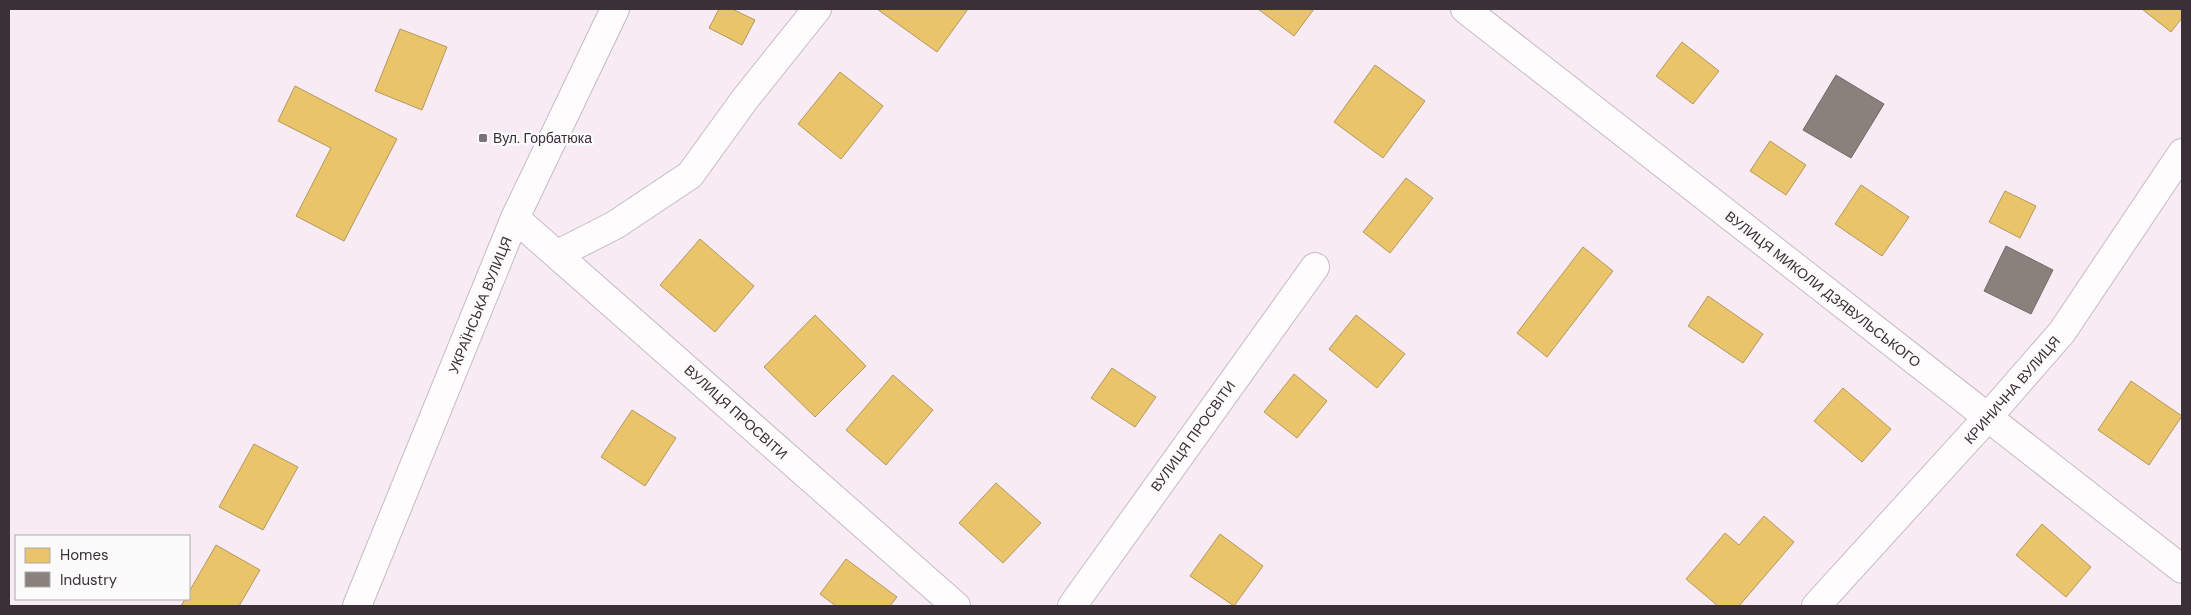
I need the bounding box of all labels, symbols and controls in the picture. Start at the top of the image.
place label: Вул. Горбатюка [493,129,592,147]
marker: Вул. Горбатюка [477,132,489,144]
street label: ВУЛИЦЯ МИКОЛИ ДЗЯВУЛЬСЬКОГО [1722,207,1924,371]
street label: УКРАЇНСЬКА ВУЛИЦЯ [444,234,516,376]
street label: КРИНИЧНА ВУЛИЦЯ [1960,332,2064,448]
street label: ВУЛИЦЯ ПРОСВІТИ [681,361,791,463]
street label: ВУЛИЦЯ ПРОСВІТИ [1147,377,1239,495]
legend [15,535,190,600]
text: Homes [60,545,109,565]
text: Industry [60,570,118,590]

